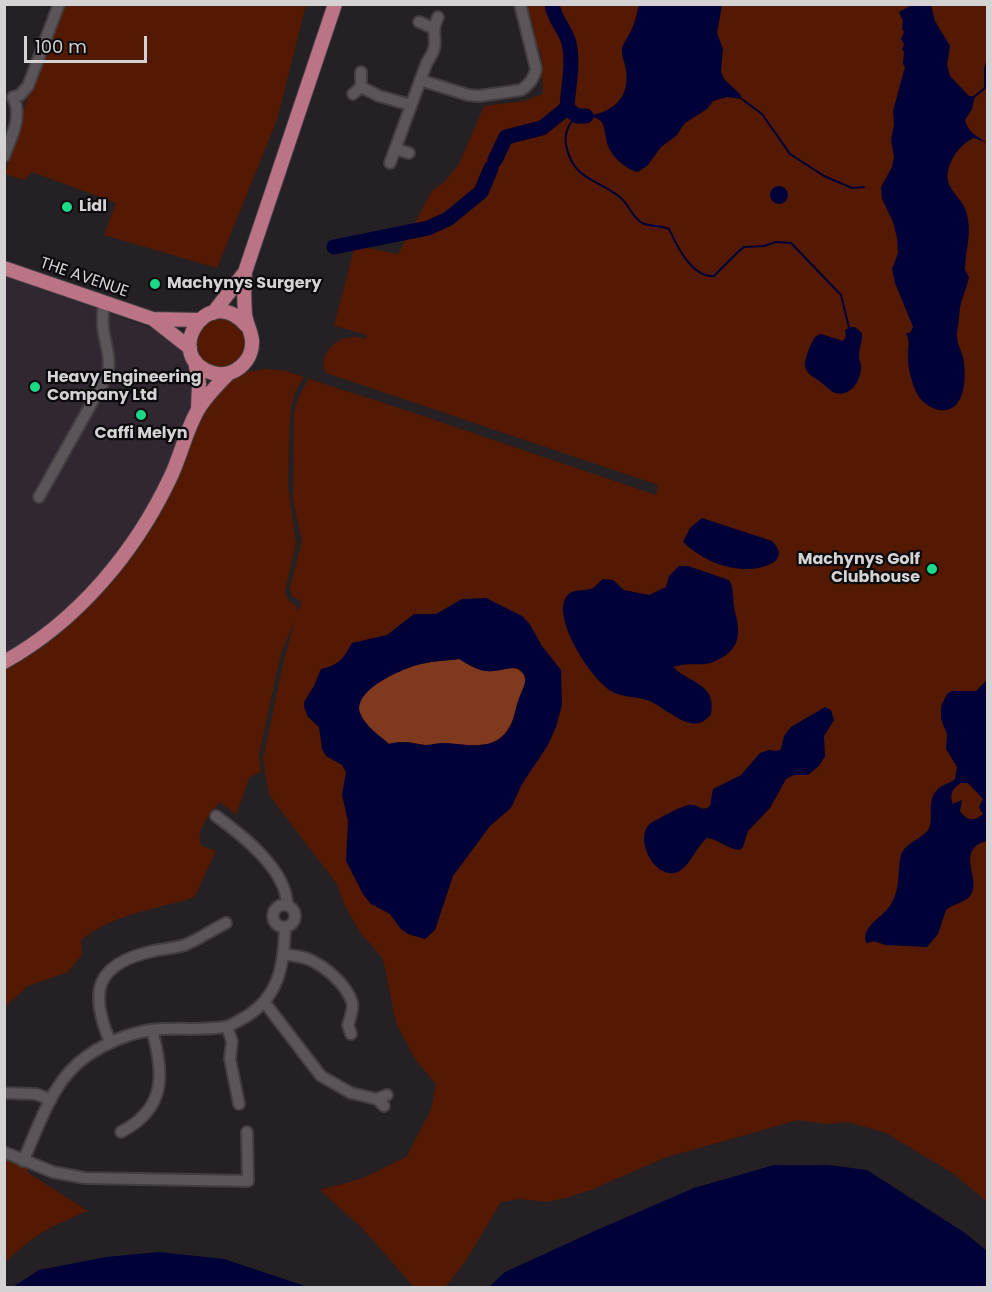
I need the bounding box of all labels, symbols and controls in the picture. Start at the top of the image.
scale bar [27,24,150,62]
text: 100 m [35,34,87,59]
place label: Lidl [79,197,107,217]
marker: Lidl [60,200,74,214]
street label: THE AVENUE [37,254,131,302]
place label: Machynys Surgery [167,274,321,294]
marker: Machynys Surgery [148,277,162,291]
place label: Heavy Engineering Company Ltd [47,368,202,406]
marker: Heavy Engineering Company Ltd [28,380,42,394]
marker: Caffi Melyn [134,408,148,422]
place label: Caffi Melyn [95,424,187,444]
place label: Machynys Golf Clubhouse [798,550,920,588]
marker: Machynys Golf Clubhouse [925,562,939,576]

